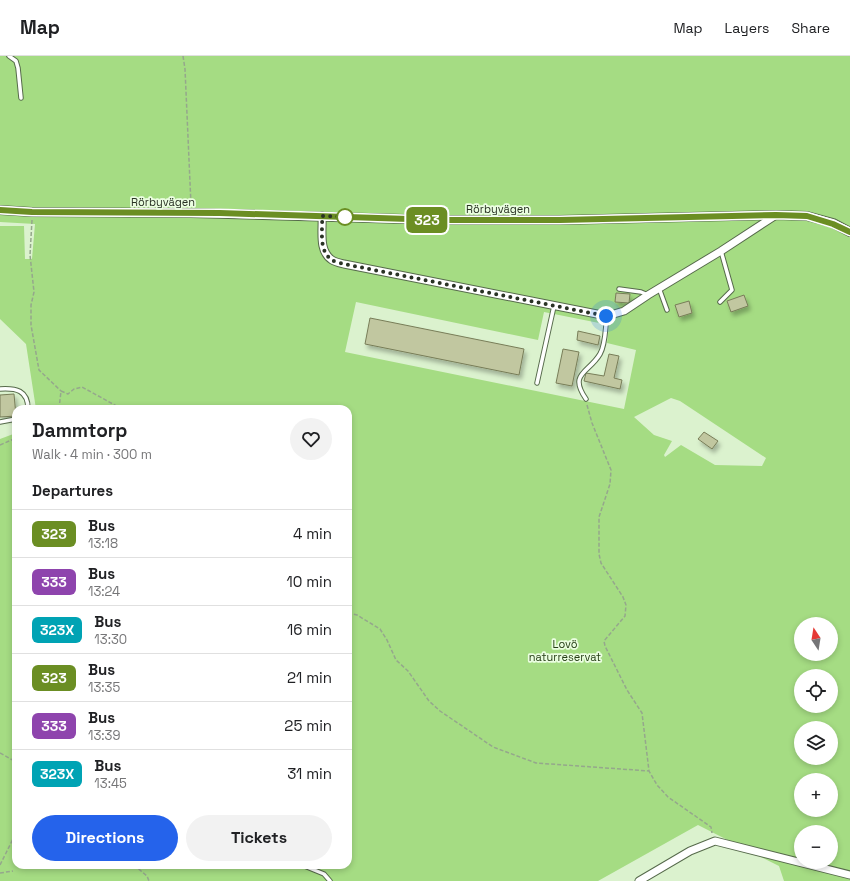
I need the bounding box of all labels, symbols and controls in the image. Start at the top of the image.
text: Map [20,15,60,40]
text: Map [673,19,703,37]
text: Layers [725,19,769,37]
text: Share [791,19,830,37]
street label: Rörbyvägen [131,195,195,209]
street label: Rörbyvägen [466,202,530,216]
line badge: 323 [404,207,450,233]
unlabelled marker [336,208,354,226]
text: 323 [414,211,440,229]
your location [596,306,616,326]
text: Dammtorp [32,418,127,443]
button: heart [290,418,332,460]
text: Walk · 4 min · 300 m [32,446,152,463]
text: Departures [32,481,113,500]
text: Bus [88,516,115,535]
text: 4 min [293,524,332,543]
text: 323 [41,525,67,543]
text: 13:18 [88,535,118,552]
text: Bus [88,564,115,583]
text: 10 min [286,572,332,591]
text: 333 [41,573,67,591]
text: 13:24 [88,583,120,600]
text: Bus [94,612,121,631]
north arrow [794,617,838,661]
map controls [794,617,838,869]
text: 16 min [287,620,332,639]
text: 323X [40,621,74,639]
text: 13:30 [94,631,127,648]
park label: Lovö naturreservat [529,637,601,664]
text: Bus [88,660,115,679]
text: 21 min [287,668,332,687]
text: 323 [41,669,67,687]
button: locate [794,669,838,713]
text: 13:35 [88,679,120,696]
text: Bus [88,708,115,727]
text: 25 min [284,716,332,735]
text: 333 [41,717,67,735]
button: layers [794,721,838,765]
text: 13:39 [88,727,120,744]
text: Bus [94,756,121,775]
text: 31 min [287,764,332,783]
text: 323X [40,765,74,783]
button: + [794,773,838,817]
text: 13:45 [94,775,127,792]
button: Directions [32,815,178,861]
button: Tickets [186,815,332,861]
button: − [794,825,838,869]

